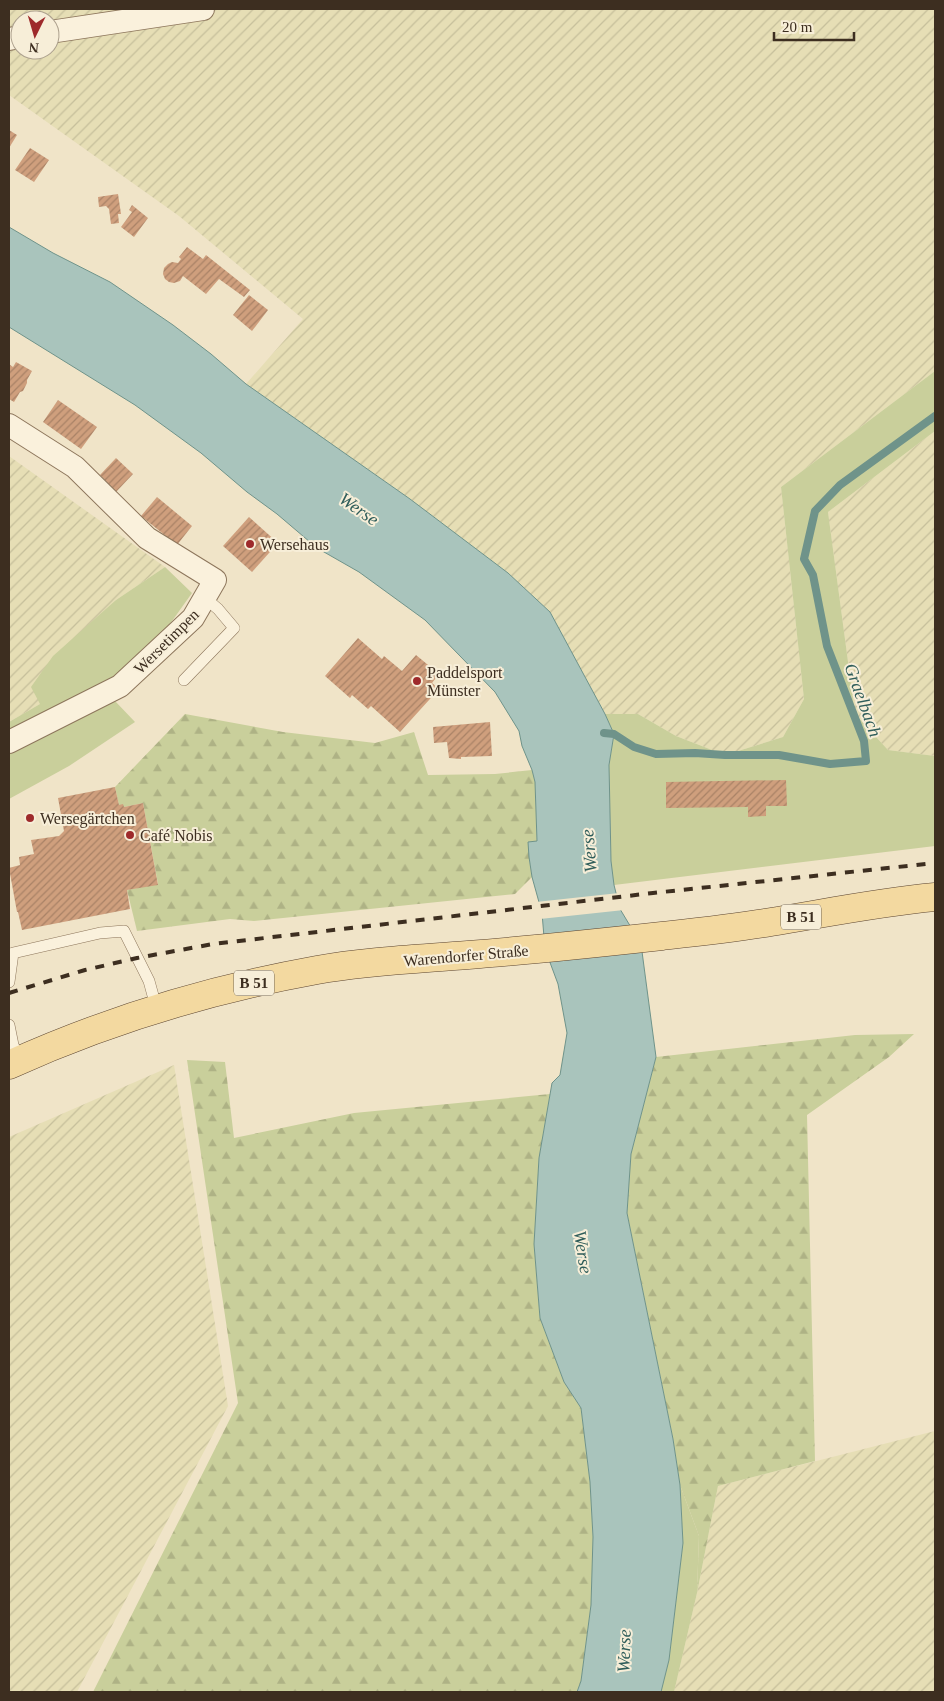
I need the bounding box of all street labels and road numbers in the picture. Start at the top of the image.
street label: Wersetimpen [131,606,203,678]
road number: B 51 [781,904,821,930]
street label: Warendorfer Straße [403,942,529,969]
road number: B 51 [234,970,274,996]

